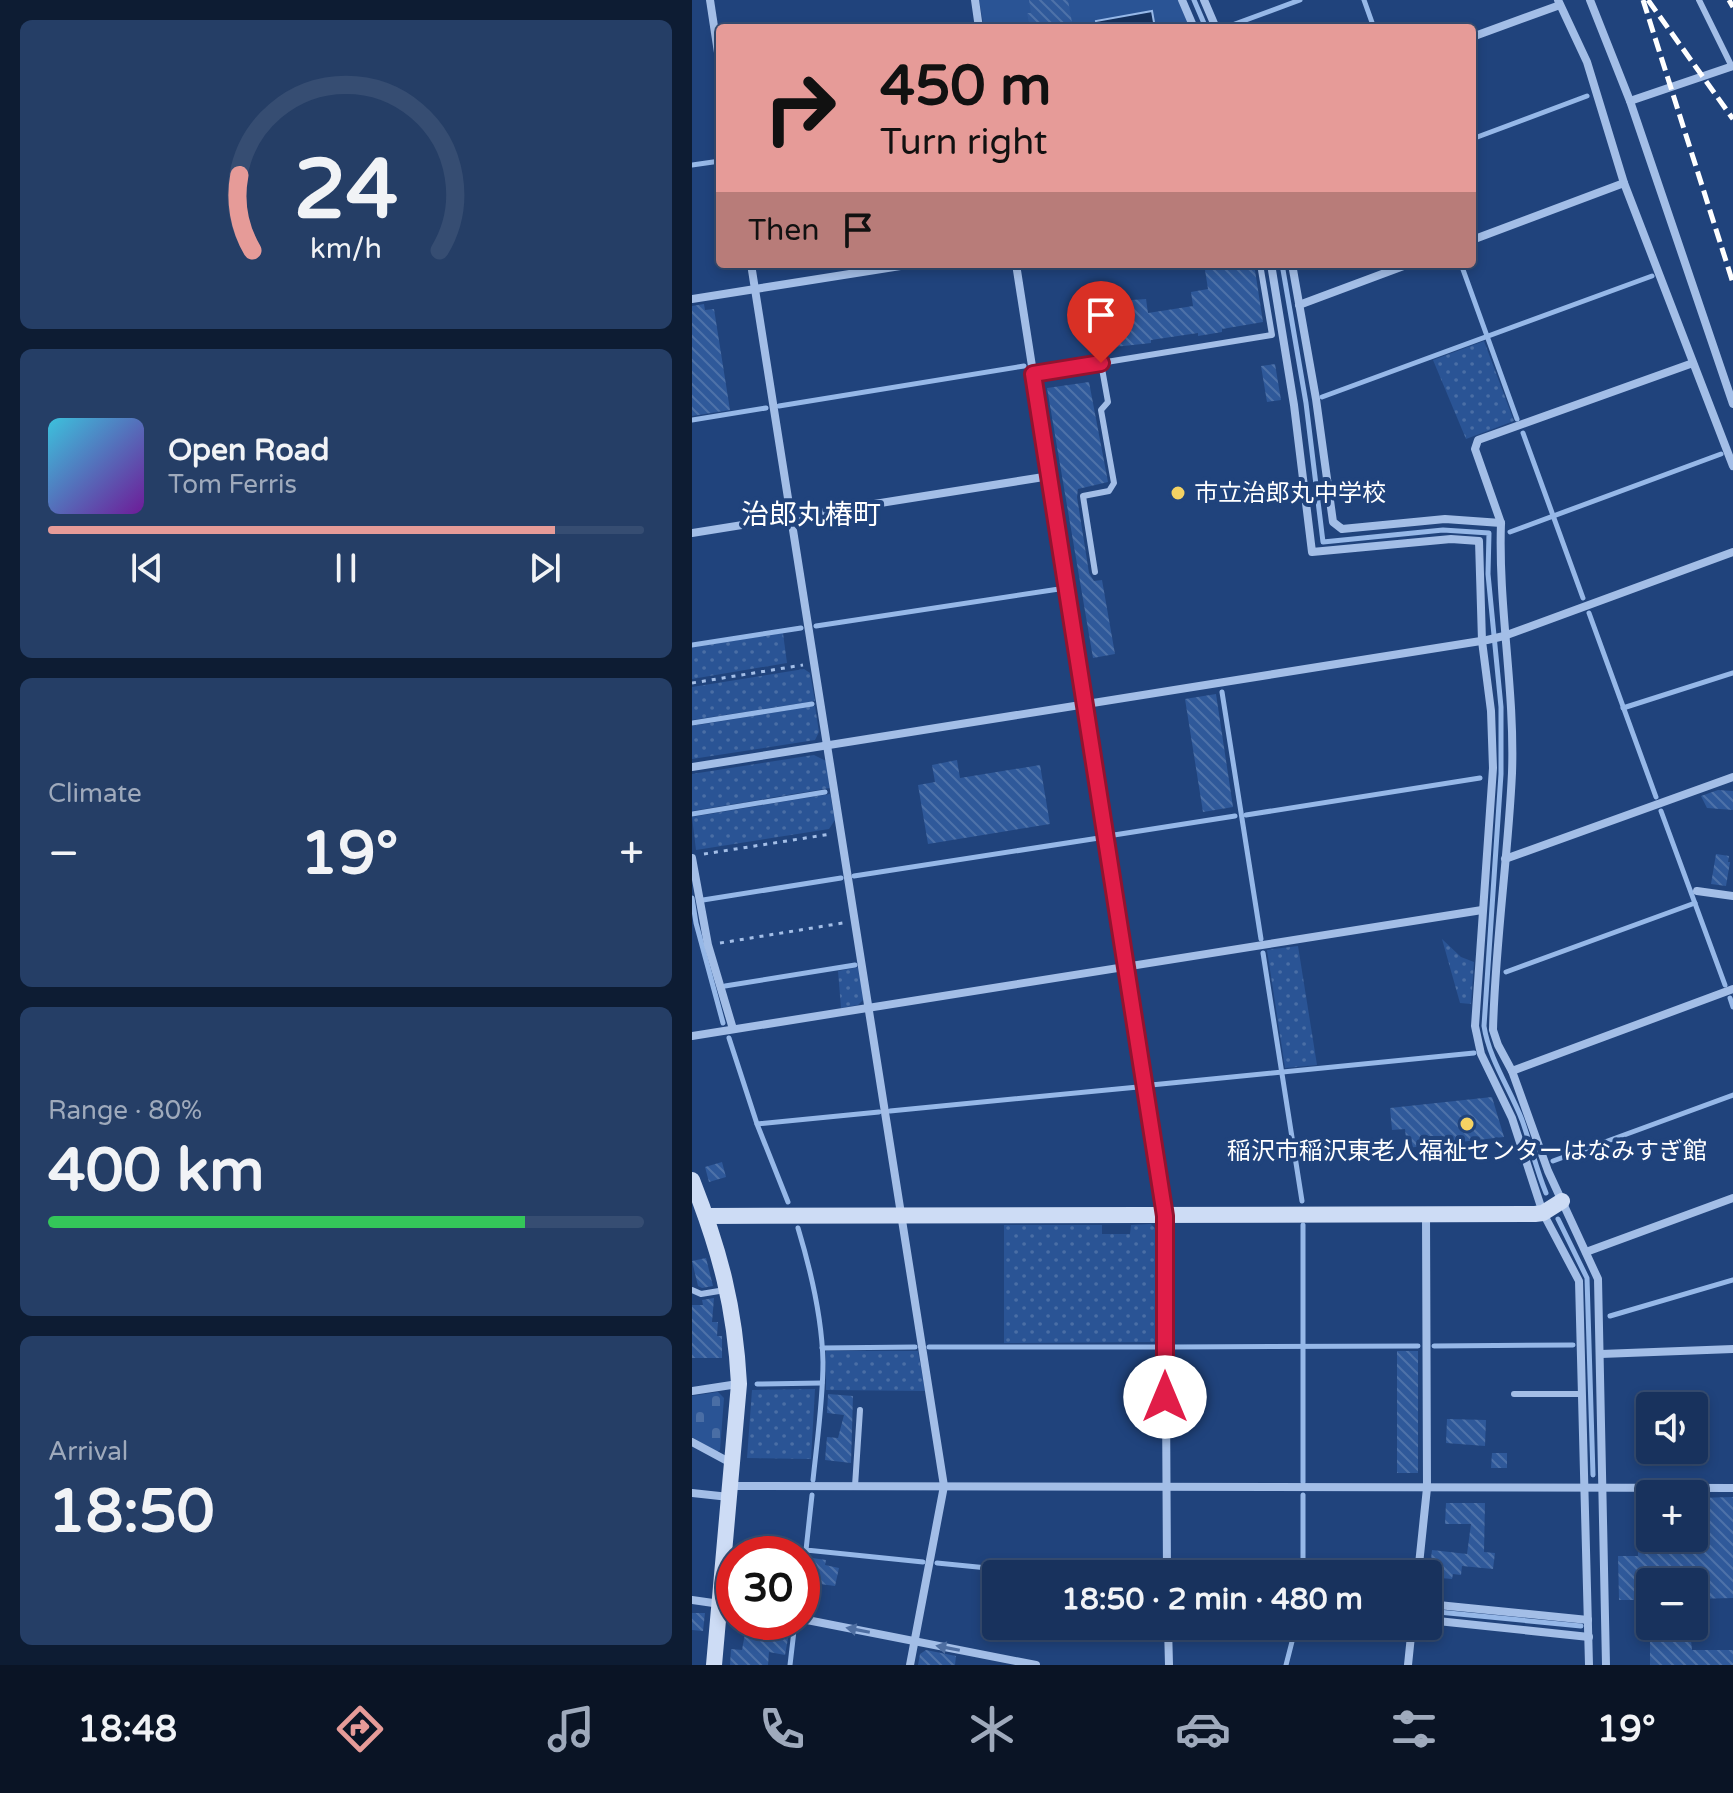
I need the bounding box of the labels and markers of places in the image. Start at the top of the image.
pin [1067,281,1135,363]
place label: 市立治郎丸中学校 [1194,479,1386,508]
marker: 市立治郎丸中学校 [1169,484,1187,502]
marker: 稲沢市稲沢東老人福祉センターはなみすぎ館 [1458,1115,1476,1133]
place label: 稲沢市稲沢東老人福祉センターはなみすぎ館 [1227,1137,1707,1166]

